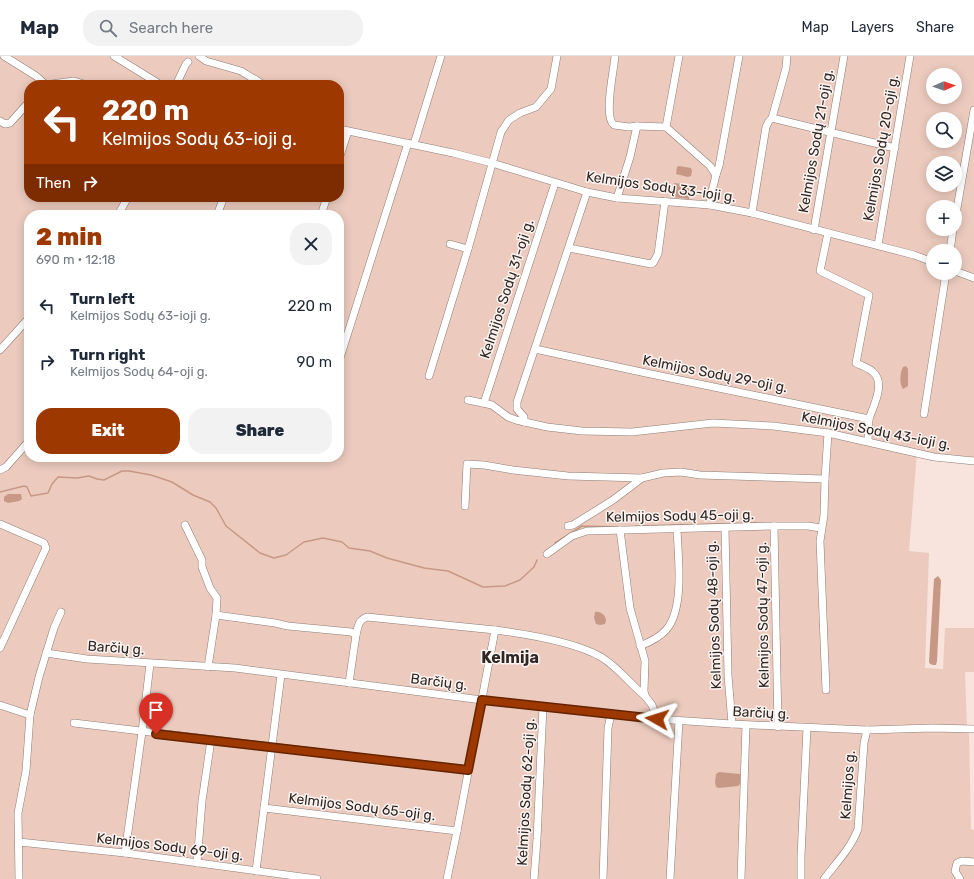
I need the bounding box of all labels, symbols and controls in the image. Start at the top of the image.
search box [83,10,363,46]
text: Map [20,16,59,39]
icon: search [97,17,119,39]
text: Search here [129,19,213,37]
text: Map [802,19,829,36]
text: Layers [851,19,894,36]
text: Share [916,19,954,36]
street label: Kelmijos Sodų 21-oji g. [795,68,837,214]
north arrow [926,68,962,104]
map controls [926,68,962,280]
street label: Kelmijos Sodų 20-oji g. [860,73,902,223]
text: 220 m [102,94,189,127]
icon: left [36,96,88,148]
button: search [926,112,962,148]
text: Kelmijos Sodų 63-ioji g. [102,128,297,150]
button: layers [926,156,962,192]
street label: Kelmijos Sodų 33-ioji g. [585,168,737,206]
icon: right [79,172,101,194]
text: Then [36,174,71,192]
button: + [926,200,962,236]
street label: Kelmijos Sodų 31-oji g. [476,217,538,361]
text: 2 min [36,223,102,251]
button: close [290,223,332,265]
button: − [926,244,962,280]
text: 690 m · 12:18 [36,252,116,267]
text: Turn left [70,290,135,308]
icon: left [36,295,58,317]
text: 220 m [288,297,332,315]
text: Kelmijos Sodų 63-ioji g. [70,308,211,323]
text: Turn right [70,346,145,364]
icon: right [36,351,58,373]
street label: Kelmijos Sodų 29-oji g. [641,352,789,396]
text: 90 m [297,353,332,371]
text: Kelmijos Sodų 64-oji g. [70,364,208,379]
button: Exit [36,408,180,454]
button: Share [188,408,332,454]
street label: Kelmijos Sodų 43-ioji g. [800,408,952,454]
street label: Kelmijos Sodų 45-oji g. [606,506,754,526]
street label: Kelmijos Sodų 48-oji g. [703,540,725,690]
street label: Kelmijos Sodų 47-oji g. [753,542,773,688]
street label: Barčių g. [87,638,145,658]
district label: Kelmija [481,648,539,667]
street label: Barčių g. [410,670,468,694]
pin [139,693,173,734]
position arrow [636,698,678,740]
icon: arrive [145,699,167,721]
street label: Barčių g. [732,703,790,723]
street label: Kelmijos Sodų 62-oji g. [514,718,538,866]
street label: Kelmijos g. [837,750,859,820]
street label: Kelmijos Sodų 65-oji g. [288,790,436,824]
street label: Kelmijos Sodų 69-oji g. [96,830,244,864]

